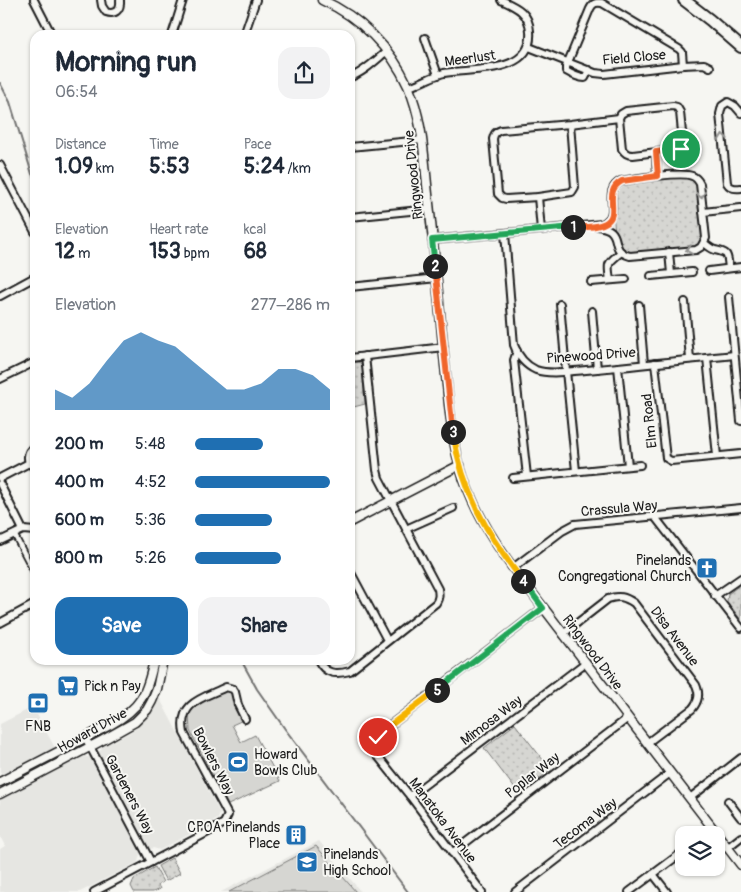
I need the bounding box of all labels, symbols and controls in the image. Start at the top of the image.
text: Morning run [55,45,197,80]
street label: Meerlust [444,46,497,70]
street label: Field Close [602,46,667,69]
button: share [278,47,330,99]
text: 06:54 [55,82,97,102]
pin [660,128,702,170]
street label: Ringwood Drive [400,129,427,220]
one-way arrow [718,133,729,141]
icon: arrive [667,135,695,163]
text: Distance [55,136,106,153]
text: Time [149,136,179,153]
text: Pace [244,136,271,153]
text: 1.09 [55,153,93,180]
text: 5:53 [149,153,189,180]
text: 5:24 [244,153,285,180]
text: km [93,160,114,177]
text: /km [285,160,311,177]
one-way arrow [695,192,706,200]
pin: 1 [560,214,586,240]
text: 1 [571,219,576,236]
text: Elevation [55,221,108,238]
text: Heart rate [149,221,208,238]
text: kcal [244,221,266,238]
text: 12 [55,238,75,265]
text: 153 [149,238,181,265]
text: 68 [244,238,266,265]
one-way arrow [684,244,692,255]
text: m [75,245,90,262]
text: bpm [181,245,210,262]
pin: 2 [422,254,448,278]
text: 2 [432,258,439,275]
text: Elevation [55,295,116,315]
text: 277–286 m [251,295,330,315]
street label: Pinewood Drive [546,344,636,367]
street label: Elm Road [638,393,661,449]
pin: 3 [440,420,466,444]
text: 3 [450,424,457,441]
text: 200 m [55,434,103,454]
text: 5:48 [135,434,165,454]
text: 400 m [55,472,104,492]
text: 4:52 [135,472,166,492]
street label: Crassula Way [580,497,658,520]
text: 600 m [55,510,104,530]
text: 5:36 [135,510,166,530]
text: 800 m [55,548,103,568]
text: 5:26 [135,548,166,568]
place label: Pinelands Congregational Church [558,552,692,585]
church icon: Pinelands Congregational Church [695,556,719,580]
pin: 4 [510,568,536,594]
text: 4 [519,573,528,590]
button: Save [55,597,188,655]
button: Share [198,597,330,655]
street label: Disa Avenue [647,603,703,669]
street label: Ringwood Drive [559,611,626,693]
supermarket icon: Pick n Pay [56,674,80,698]
place label: Pick n Pay [84,678,141,695]
pin: 5 [424,678,450,702]
text: 5 [434,682,441,699]
bank icon: FNB [26,691,50,715]
street label: Mimosa Way [457,692,525,749]
street label: Howard Drive [55,704,130,756]
pin [357,716,399,758]
place label: FNB [25,718,51,735]
icon: check [364,723,392,751]
street label: Bowlers Way [189,725,238,798]
place label: Howard Bowls Club [254,746,317,779]
street label: Poplar Way [502,749,563,802]
sports icon: Howard Bowls Club [226,750,250,774]
street label: Gardeners Way [101,752,158,837]
street label: Manatoka Avenue [405,775,480,866]
street label: Tecoma Way [550,794,620,853]
place label: CPOA Pinelands Place [187,819,281,852]
building icon: CPOA Pinelands Place [284,823,308,847]
map controls [675,826,725,876]
button: layers [675,826,725,876]
place label: Pinelands High School [323,846,391,879]
school or university icon: Pinelands High School [295,850,319,874]

